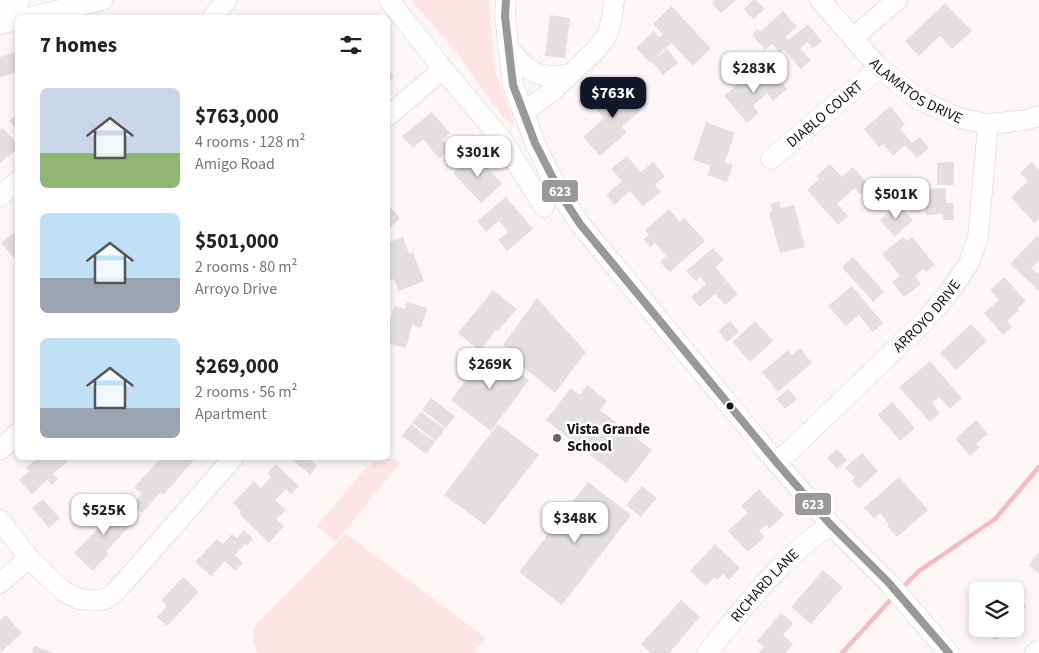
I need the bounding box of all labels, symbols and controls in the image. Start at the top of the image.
text: 7 homes [40,30,117,60]
icon: filters [337,31,365,59]
pin: $283K [719,52,789,94]
street label: ALAMATOS DRIVE [865,54,966,129]
text: $283K [732,57,776,79]
pin: $763K [578,76,648,119]
street label: DIABLO COURT [782,76,867,152]
text: $763K [591,82,635,104]
text: $763,000 [195,101,279,131]
icon: home [80,108,140,168]
text: 4 rooms · 128 m² [195,131,305,153]
pin: $301K [443,136,513,178]
text: $301K [456,141,500,163]
text: Amigo Road [195,153,275,175]
pin: $501K [861,178,931,220]
line badge: 623 [541,179,579,203]
text: 623 [549,182,571,202]
text: $501K [874,183,918,205]
text: $501,000 [195,226,279,256]
icon: home [80,233,140,293]
text: 2 rooms · 80 m² [195,256,297,278]
street label: ARROYO DRIVE [888,275,965,357]
text: Arroyo Drive [195,278,277,300]
pin: $269K [455,348,525,390]
text: $269,000 [195,351,279,381]
text: $269K [468,353,512,375]
icon: home [80,358,140,418]
text: 2 rooms · 56 m² [195,381,297,403]
unlabelled marker [725,401,735,411]
text: Apartment [195,403,267,425]
place label: Vista Grande School [566,419,650,457]
marker: Vista Grande School [551,432,563,444]
line badge: 623 [794,492,832,516]
pin: $525K [69,494,139,536]
text: 623 [802,495,824,515]
text: $525K [82,499,126,521]
pin: $348K [540,502,610,544]
text: $348K [553,507,597,529]
street label: RICHARD LANE [726,543,803,627]
map controls [969,582,1024,637]
button: layers [969,582,1024,637]

